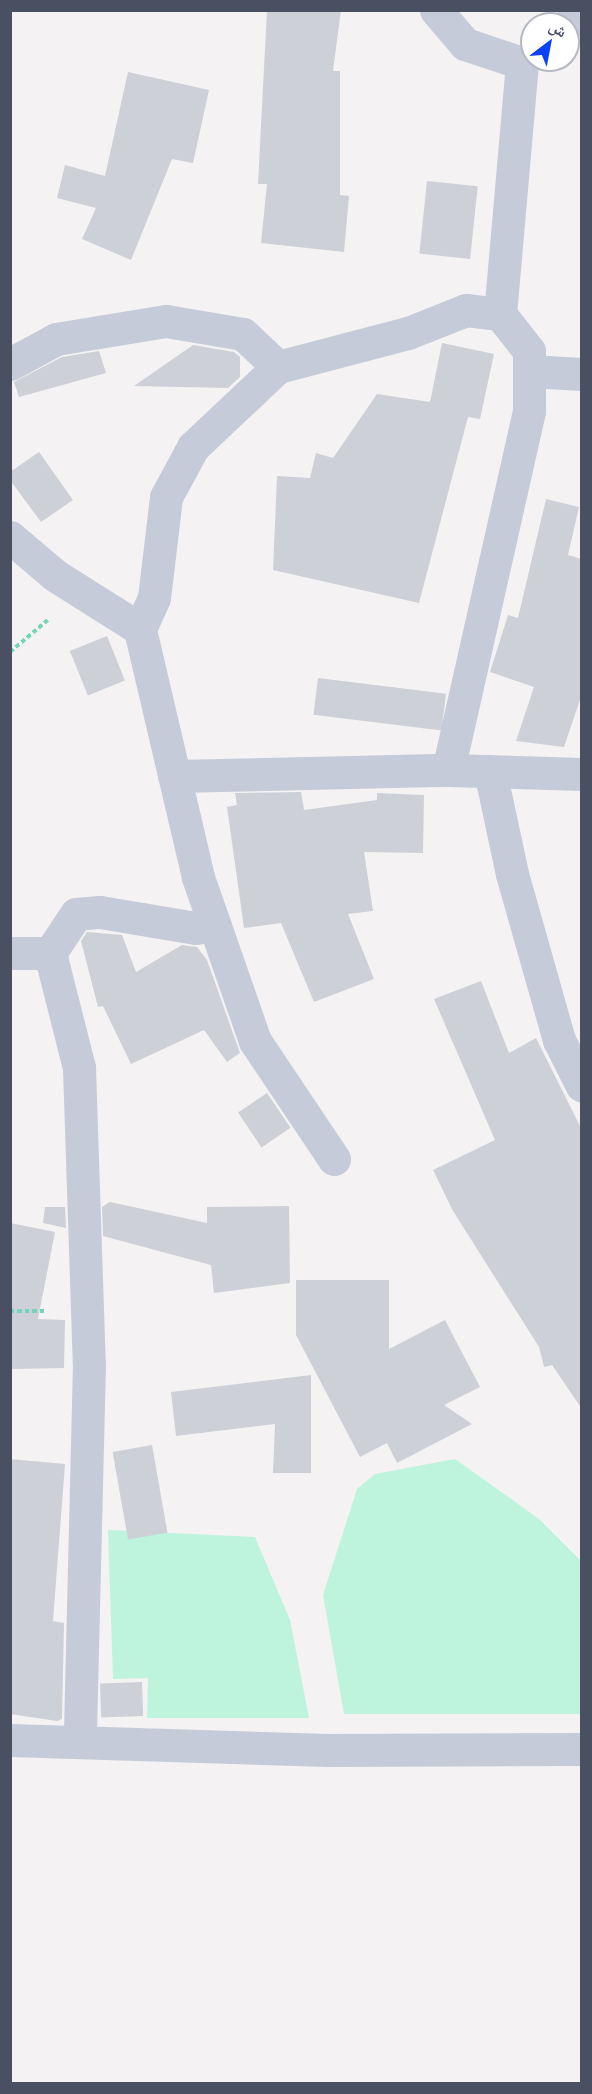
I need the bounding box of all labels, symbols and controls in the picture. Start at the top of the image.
north arrow [520,12,580,72]
text: ش [547,15,571,41]

